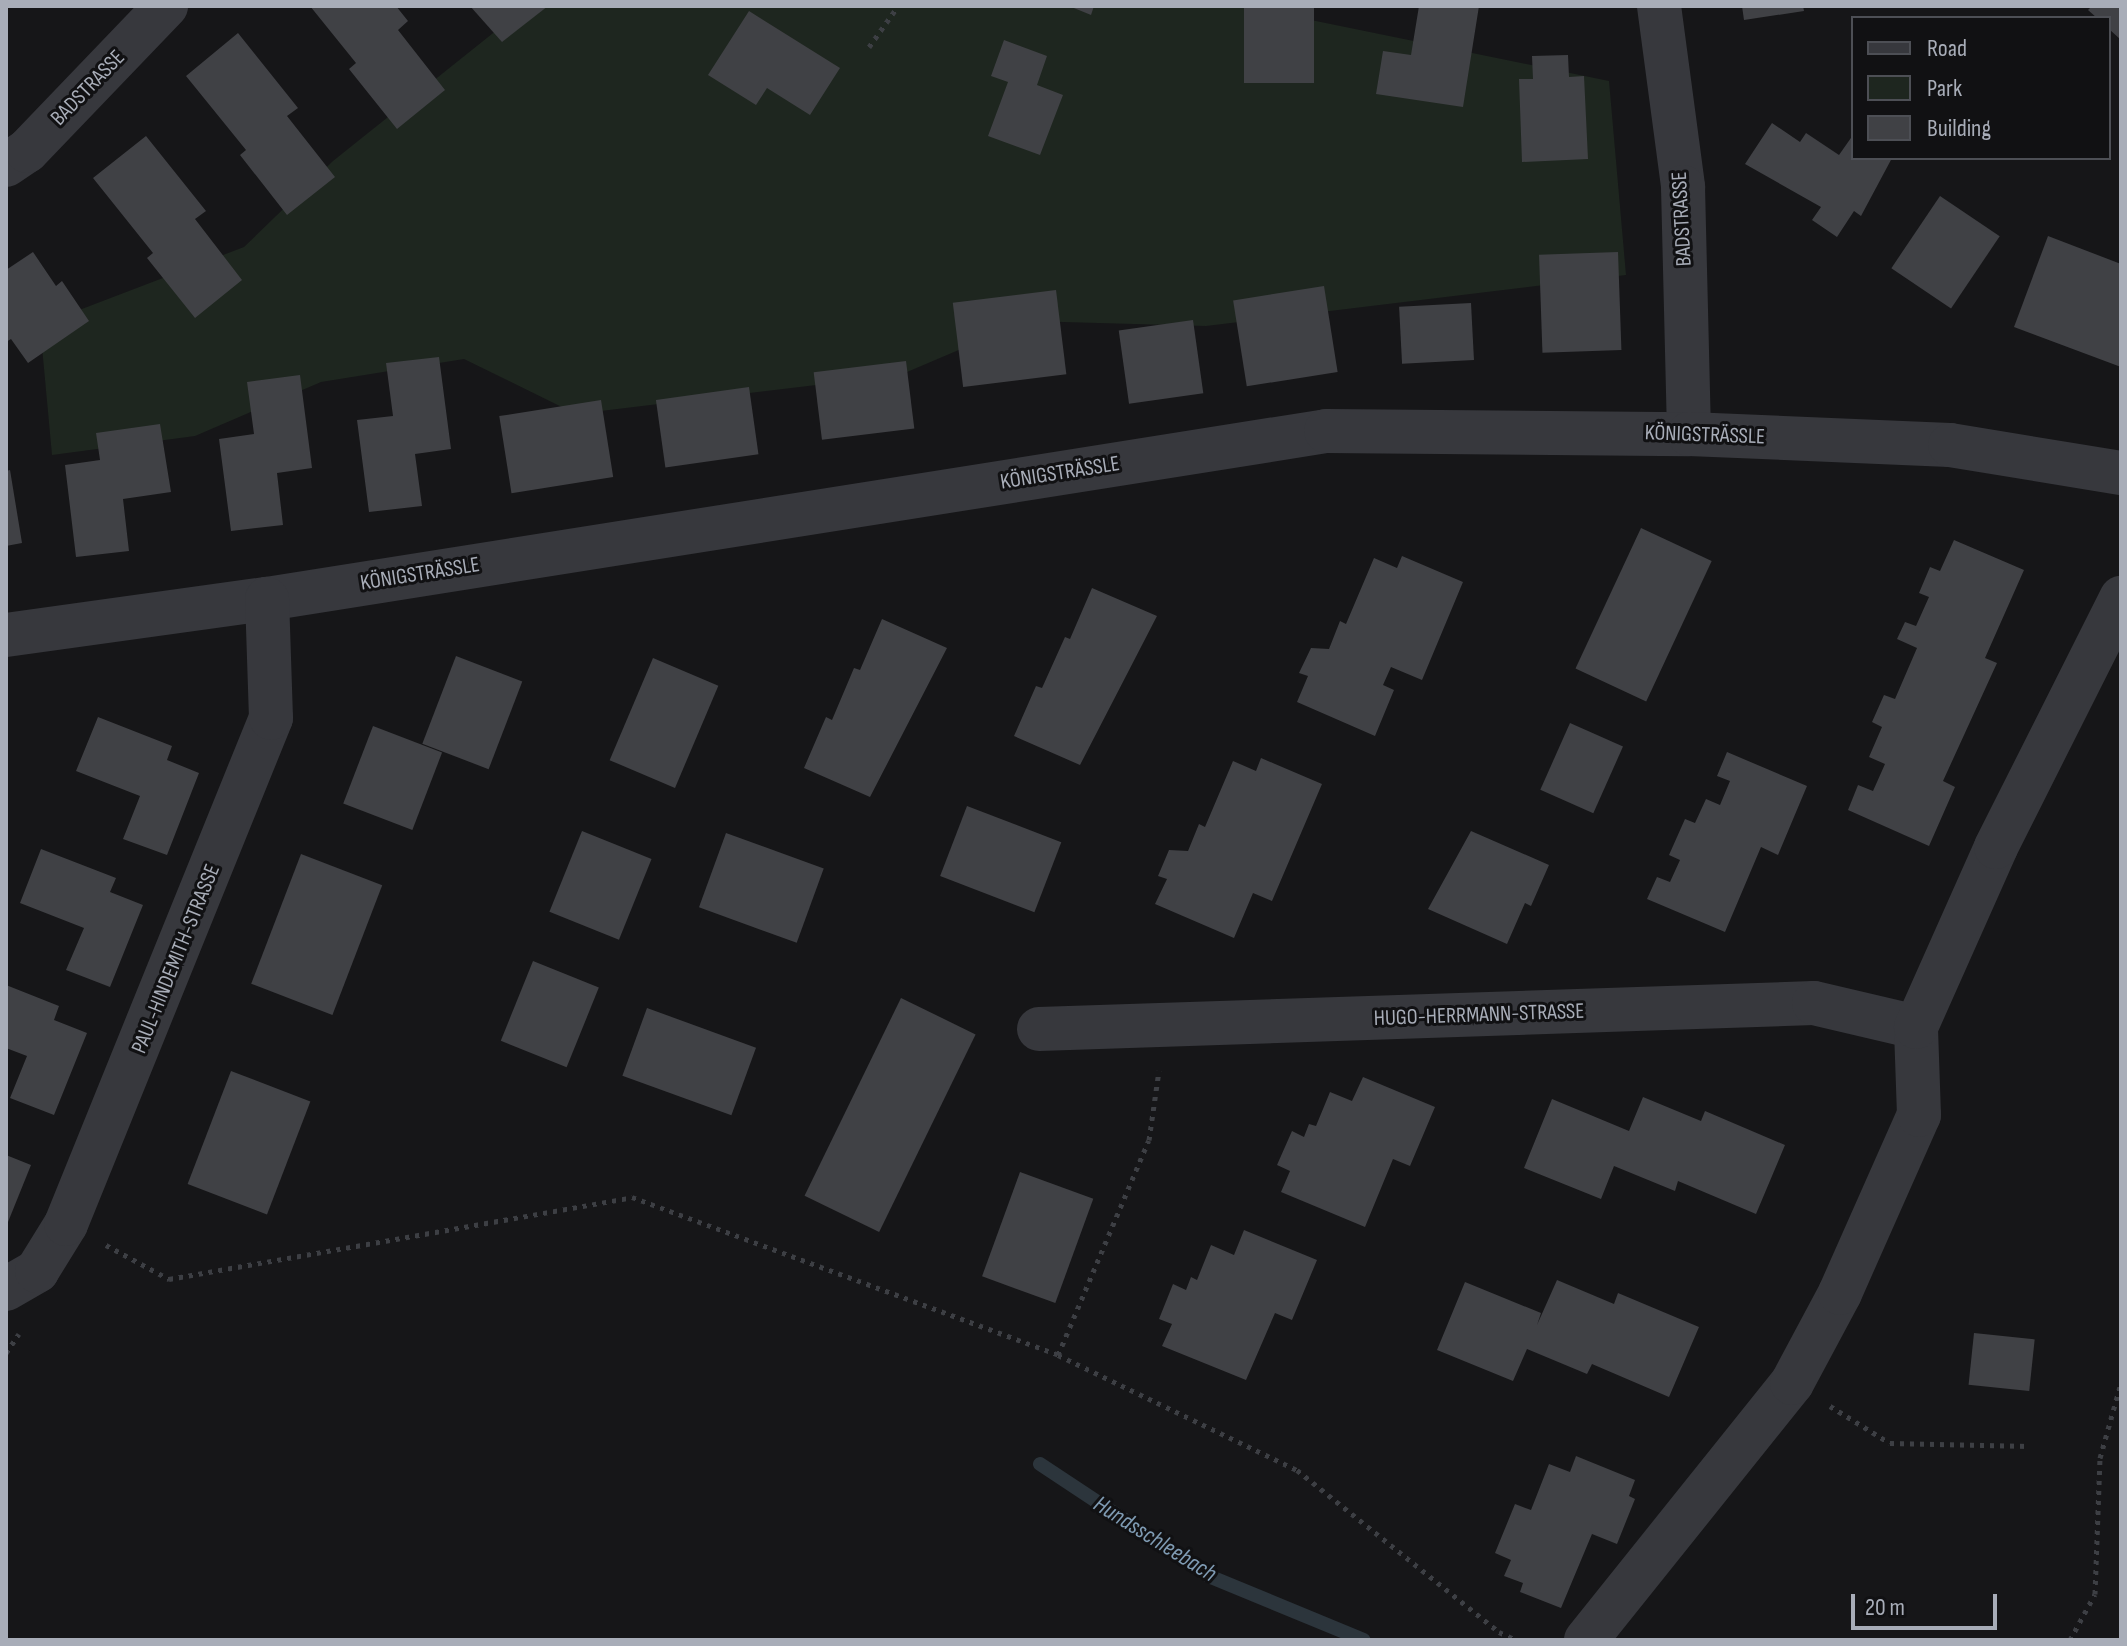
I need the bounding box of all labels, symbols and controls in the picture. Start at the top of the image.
legend [1851,16,2111,160]
text: Road [1927,34,1967,63]
street label: BADSTRASSE [46,45,130,131]
text: Park [1927,74,1962,103]
text: Building [1927,114,1991,143]
street label: BADSTRASSE [1666,171,1698,267]
street label: KÖNIGSTRÄSSLE [1644,420,1766,450]
street label: KÖNIGSTRÄSSLE [998,451,1122,495]
street label: KÖNIGSTRÄSSLE [358,552,482,596]
street label: PAUL-HINDEMITH-STRASSE [126,861,226,1057]
street label: HUGO-HERRMANN-STRASSE [1373,998,1585,1032]
water label: Hundsschleebach [1088,1490,1222,1588]
scale bar [1855,1578,2001,1628]
text: 20 m [1865,1593,1905,1622]

